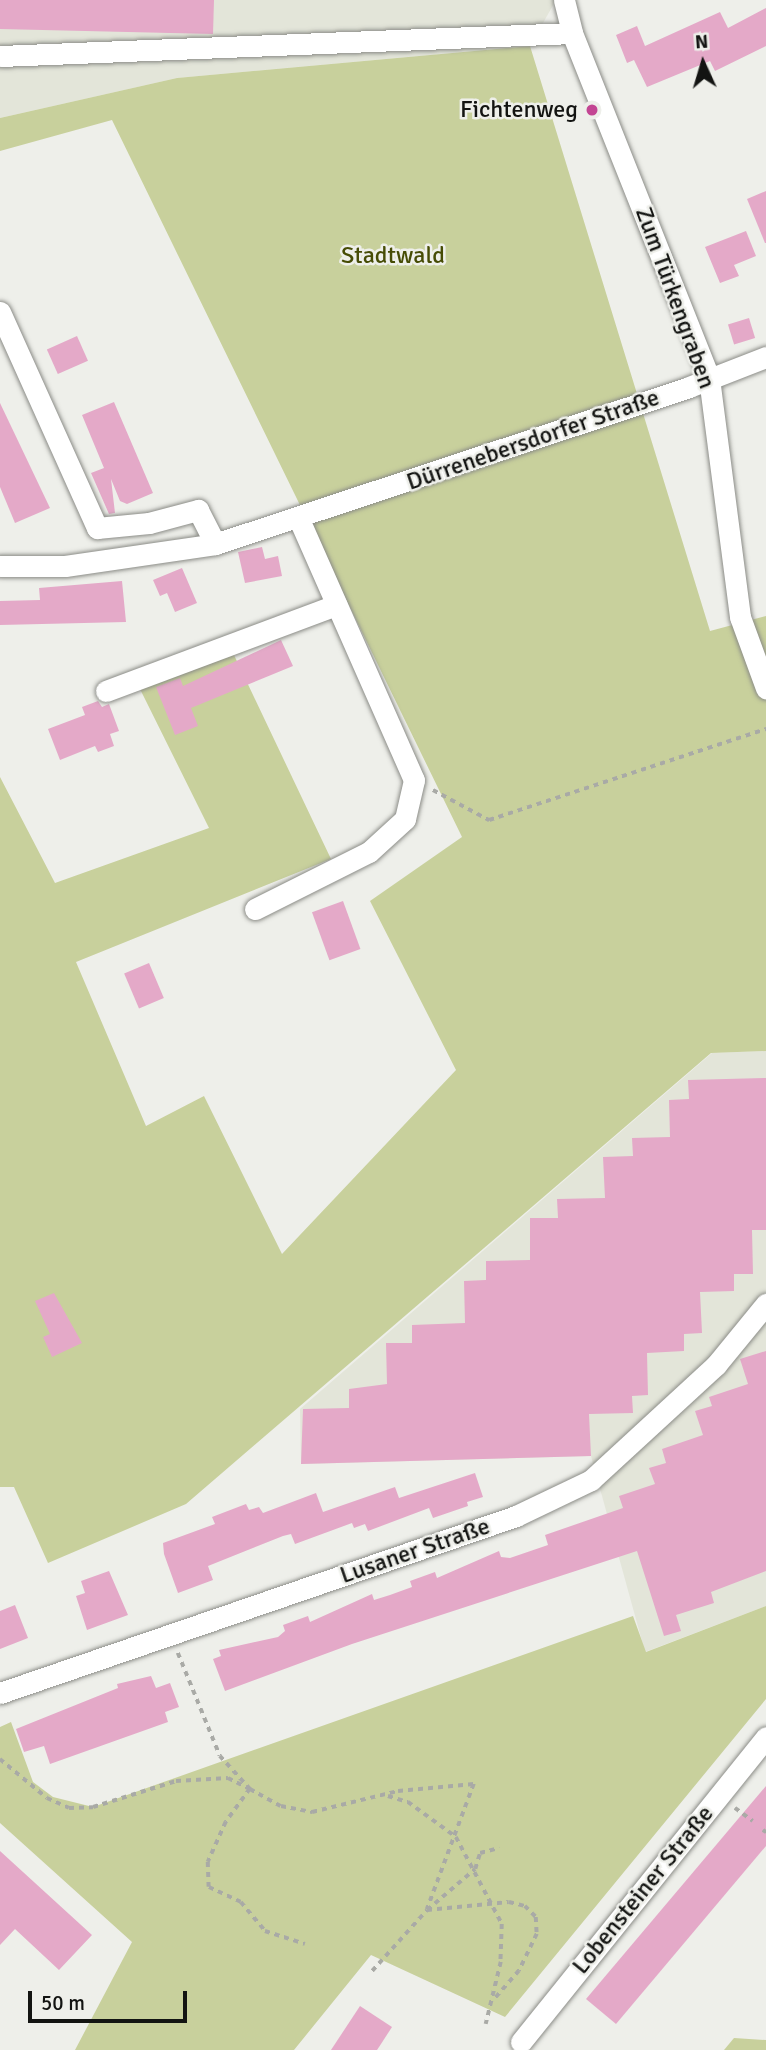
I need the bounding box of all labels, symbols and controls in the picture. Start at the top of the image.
north arrow [668,28,738,98]
text: N [694,30,709,54]
place label: Fichtenweg [460,96,578,124]
marker: Fichtenweg [584,102,600,118]
street label: Zum Türkengraben [629,203,721,393]
park label: Stadtwald [341,242,445,270]
street label: Dürrenebersdorfer Straße [403,383,663,497]
street label: Lusaner Straße [336,1512,494,1590]
street label: Lobensteiner Straße [566,1800,720,1980]
scale bar [32,1976,191,2020]
text: 50 m [41,1990,85,2016]

